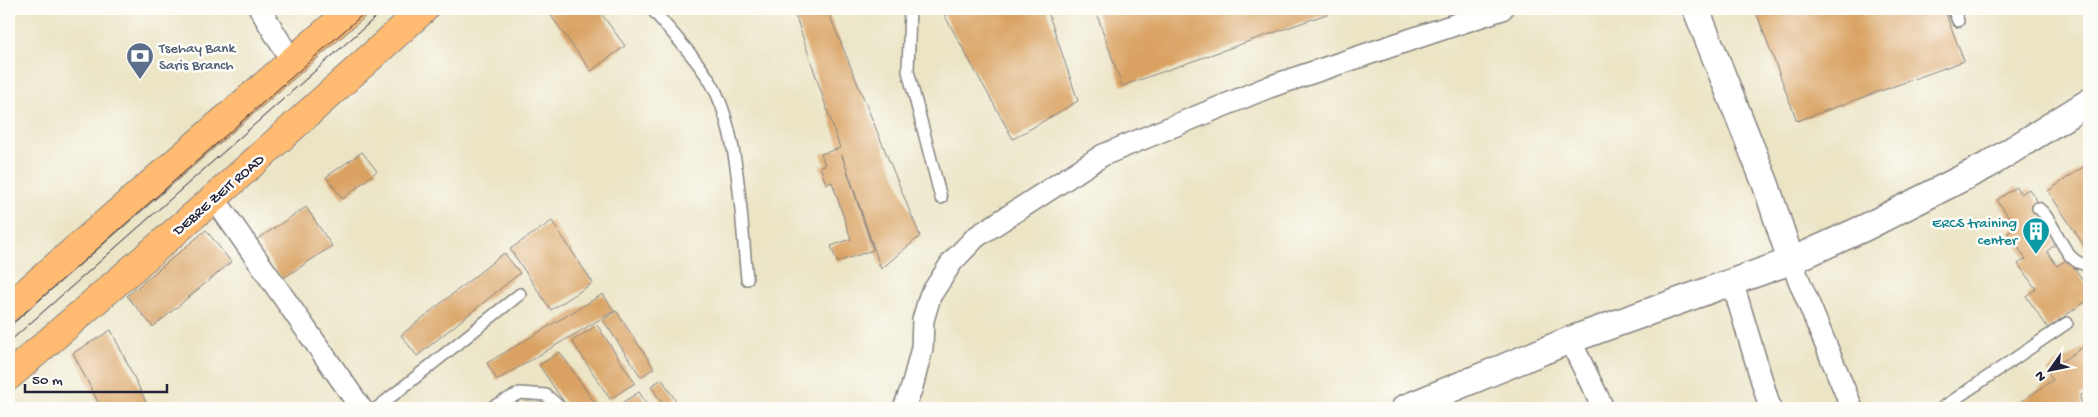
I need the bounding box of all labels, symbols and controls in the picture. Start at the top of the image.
place label: Tsehay Bank Saris Branch [158,40,236,75]
bank icon: Tsehay Bank Saris Branch [125,41,155,80]
street label: DEBRE ZEIT ROAD [169,151,269,241]
place label: ERCS training center [1932,215,2019,250]
building icon: ERCS training center [2021,216,2051,255]
north arrow [2026,344,2076,394]
scale bar [25,362,168,394]
text: N [2032,367,2051,384]
text: 50 m [32,372,63,390]

